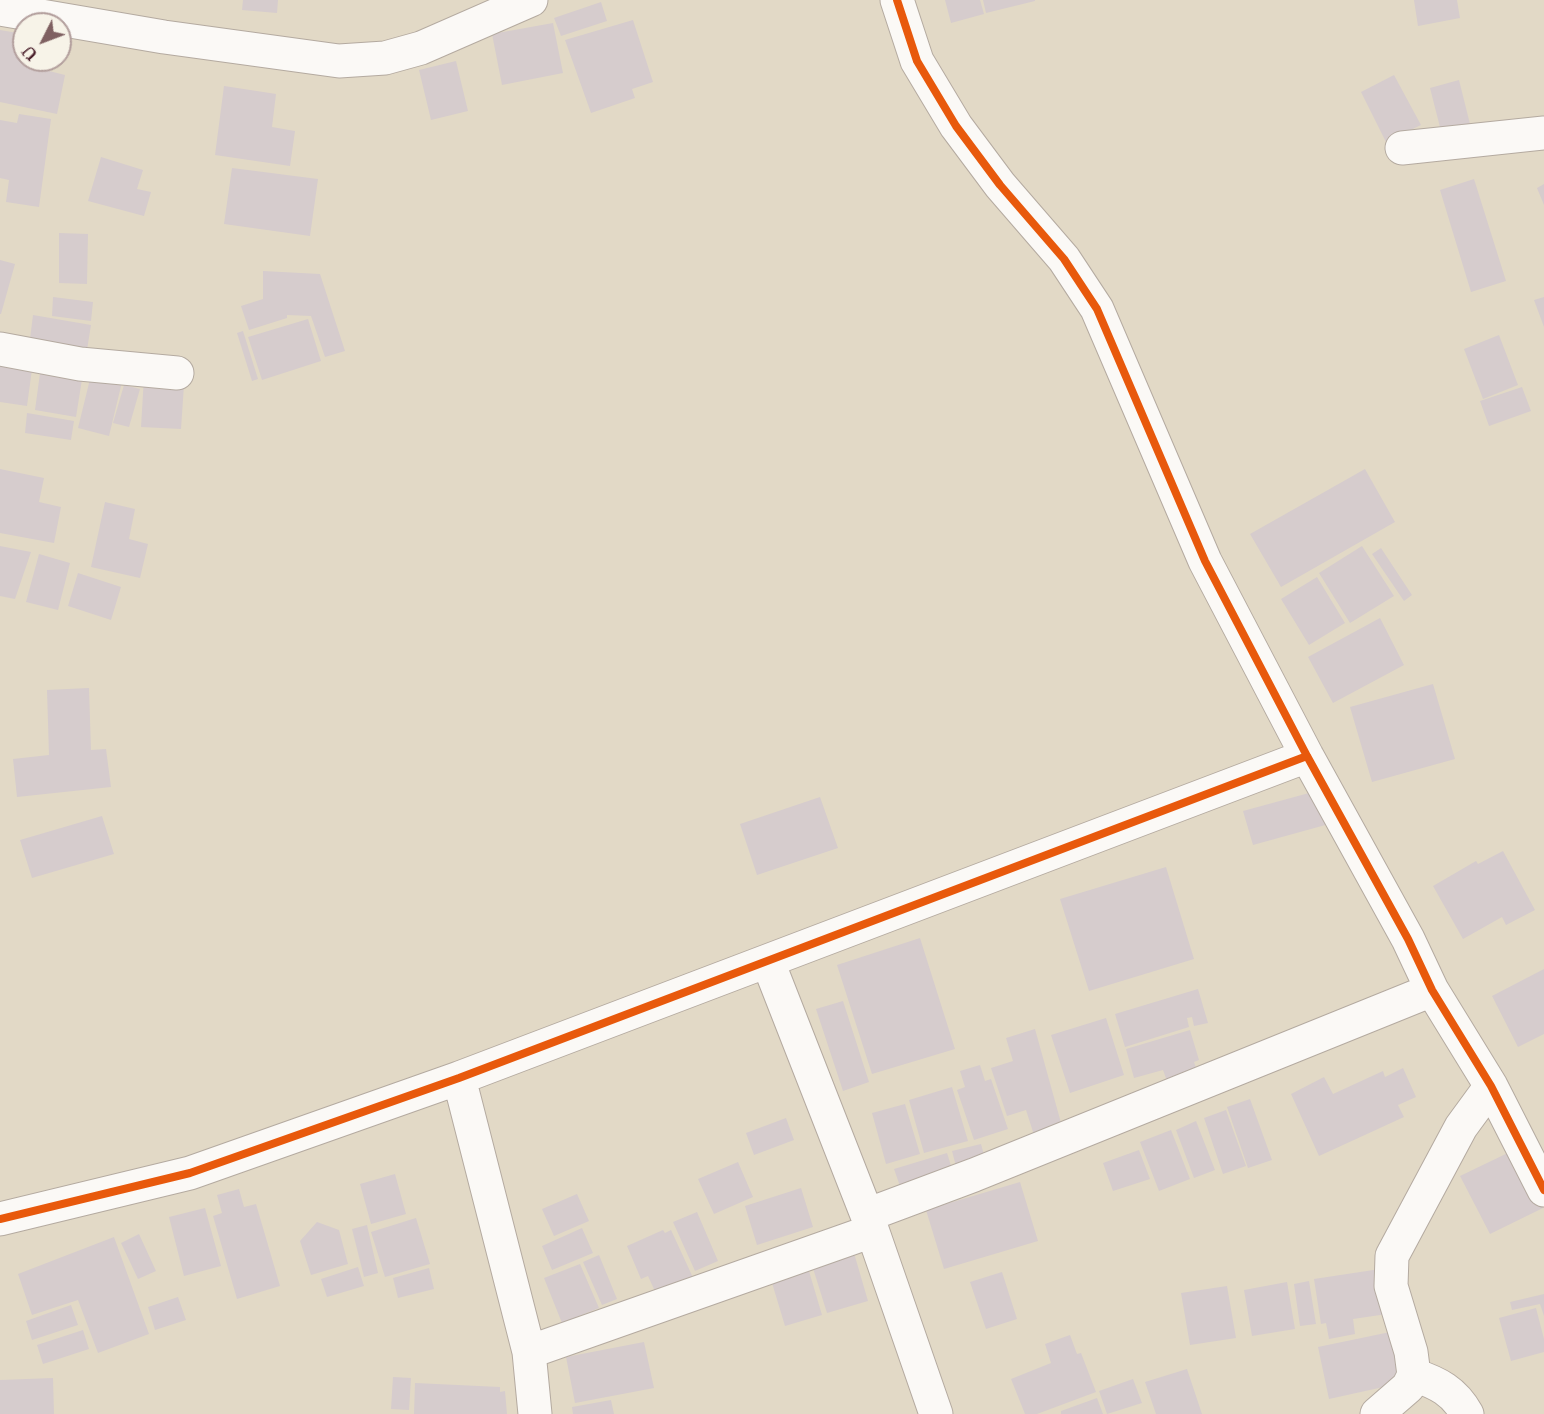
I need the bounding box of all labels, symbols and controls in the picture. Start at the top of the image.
north arrow [12,12,72,72]
text: U [18,41,42,64]

